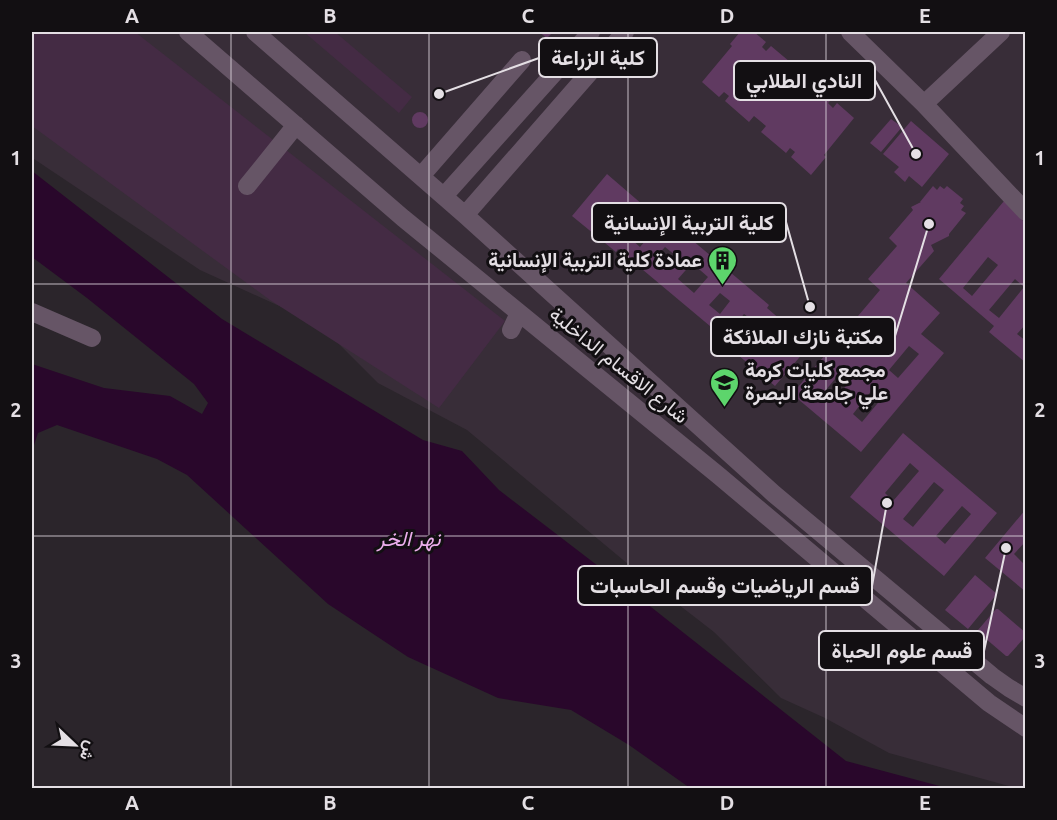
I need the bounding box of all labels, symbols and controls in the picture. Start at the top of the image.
text: A [125,4,139,27]
text: B [323,4,337,27]
text: C [522,4,535,27]
text: D [720,4,734,27]
text: E [919,4,931,27]
callout: كلية الزراعة [539,38,657,77]
text: كلية الزراعة [551,45,645,71]
callout: النادي الطلابي [734,61,875,100]
text: النادي الطلابي [746,68,862,98]
text: 1 [10,146,22,169]
text: 1 [1034,146,1046,169]
callout: كلية التربية الإنسانية [592,203,786,242]
text: كلية التربية الإنسانية [604,210,774,237]
building icon: عمادة كلية التربية الإنسانية [707,244,739,286]
place label: عمادة كلية التربية الإنسانية [488,248,702,273]
street label: شارع الاقسام الداخلية [544,302,693,430]
callout: مكتبة نازك الملائكة [711,317,895,356]
text: مكتبة نازك الملائكة [723,324,883,350]
place label: مجمع كليات كرمة علي جامعة البصرة [745,358,888,410]
school or university icon: مجمع كليات كرمة علي جامعة البصرة [708,366,740,408]
text: 2 [10,398,22,421]
text: 2 [1034,398,1046,421]
water label: نهر الخر [376,526,441,552]
callout: قسم الرياضيات وقسم الحاسبات [578,566,872,605]
text: قسم الرياضيات وقسم الحاسبات [590,573,860,600]
callout: قسم علوم الحياة [819,631,984,670]
text: قسم علوم الحياة [832,638,972,665]
text: 3 [10,649,22,672]
text: 3 [1034,649,1046,672]
north arrow [45,715,105,775]
text: ش [76,738,101,763]
text: A [125,791,139,814]
text: B [323,791,337,814]
text: C [522,791,535,814]
text: D [720,791,734,814]
text: E [919,791,931,814]

